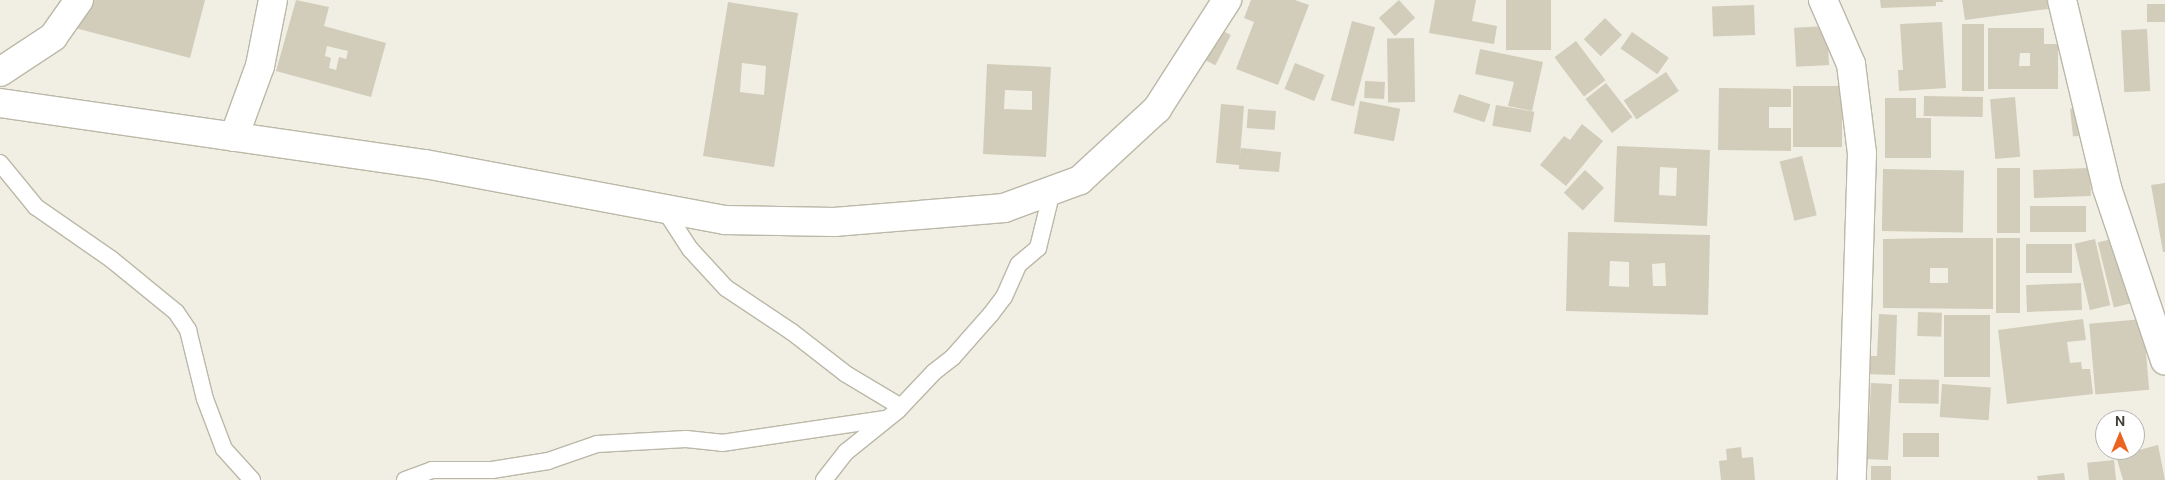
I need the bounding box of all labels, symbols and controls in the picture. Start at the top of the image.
north arrow [2095,410,2145,460]
text: N [2115,412,2125,430]

